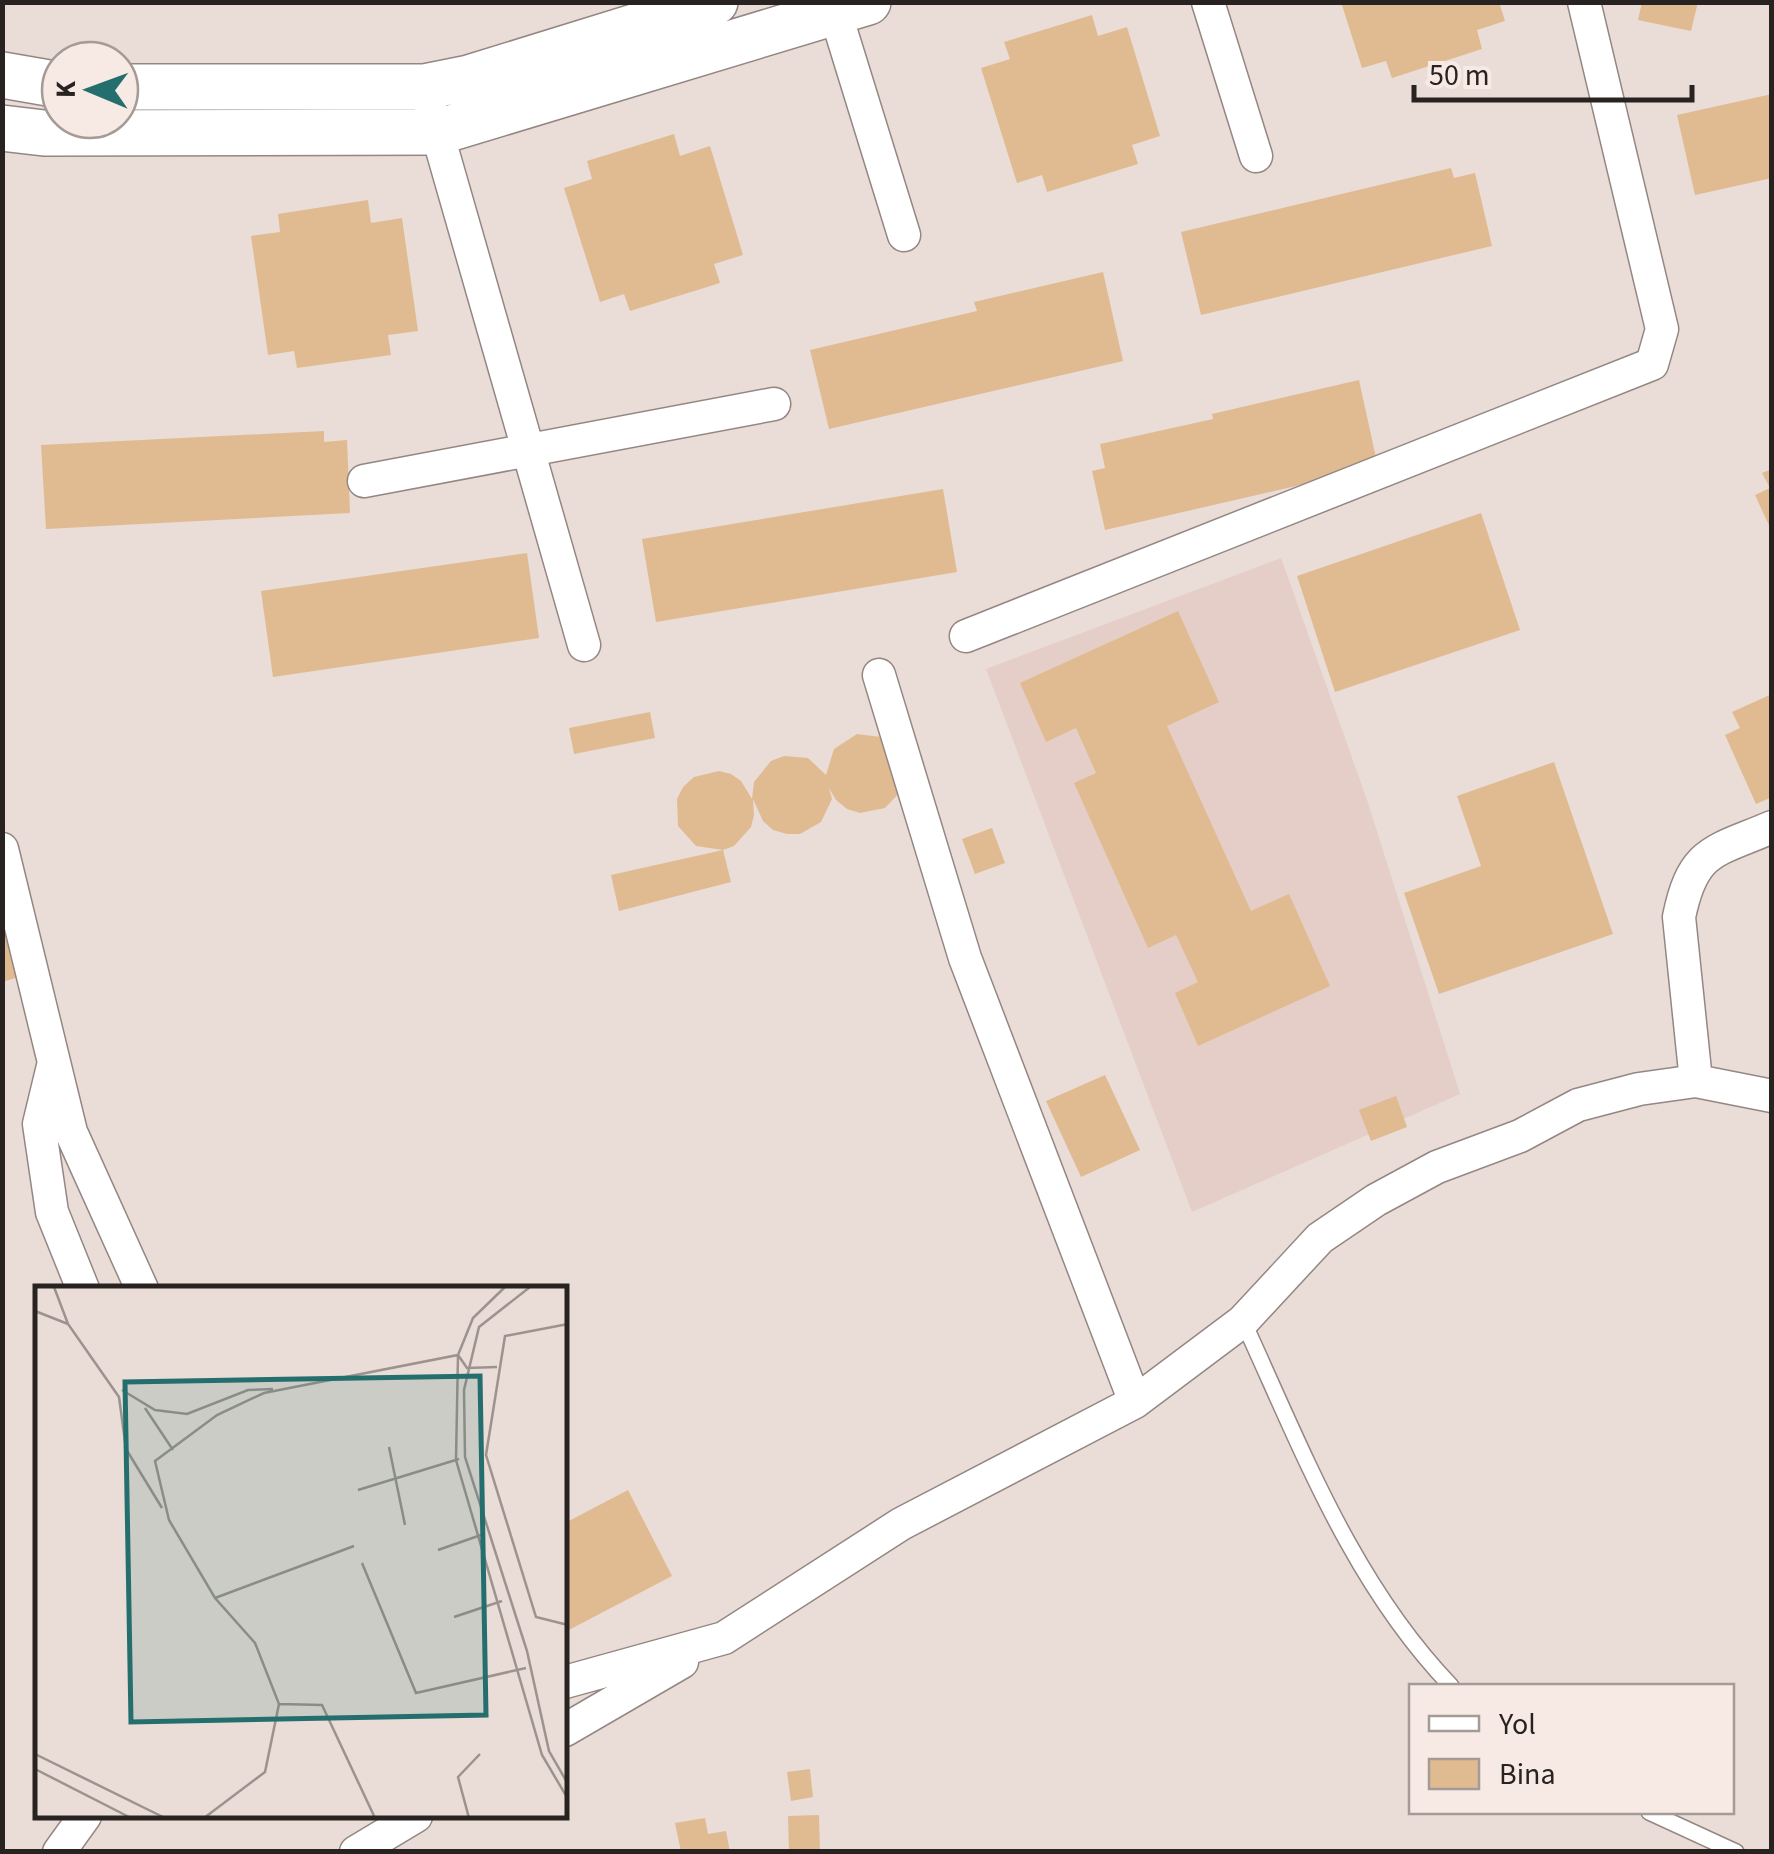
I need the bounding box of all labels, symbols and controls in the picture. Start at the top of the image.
north arrow [40,40,140,140]
scale bar [1414,40,1692,102]
text: 50 m [1429,54,1490,97]
text: K [46,80,86,99]
inset map [35,1286,568,1819]
legend [1409,1684,1734,1814]
text: Yol [1498,1703,1536,1746]
text: Bina [1499,1753,1556,1796]

